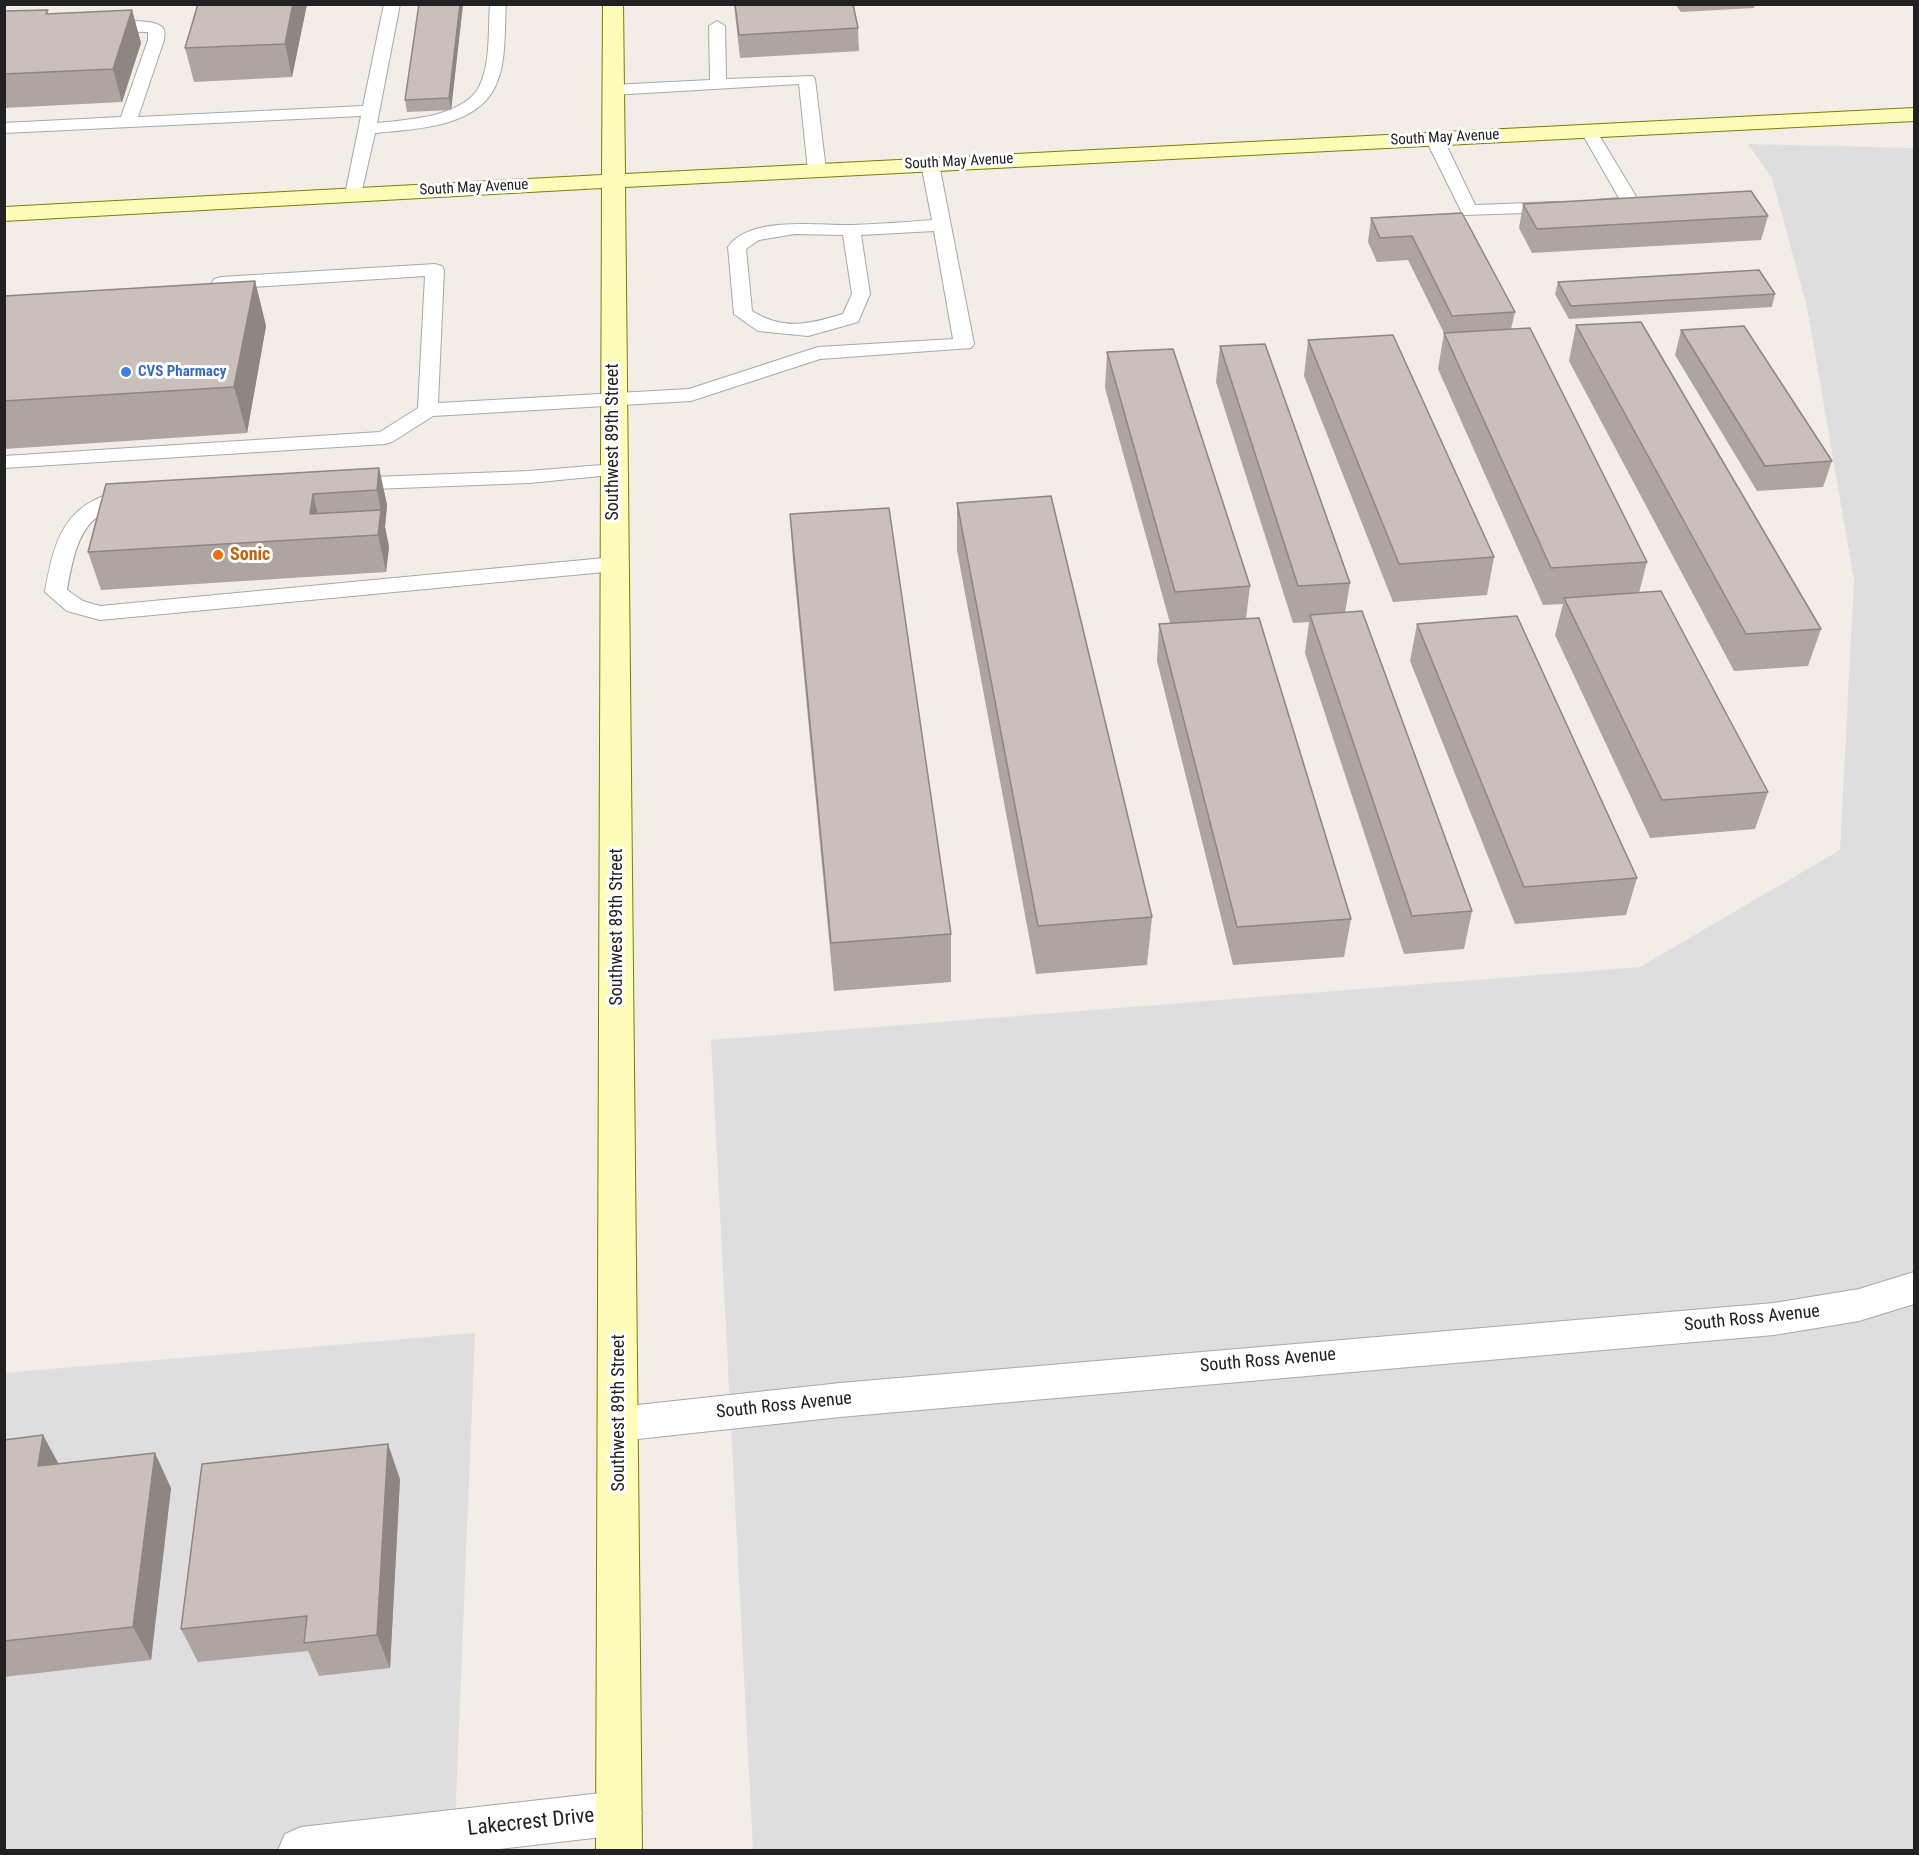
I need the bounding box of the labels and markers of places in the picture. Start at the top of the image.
place label: CVS Pharmacy [138,363,226,381]
marker: CVS Pharmacy [119,365,133,379]
place label: Sonic [230,544,270,566]
marker: Sonic [211,548,225,562]

